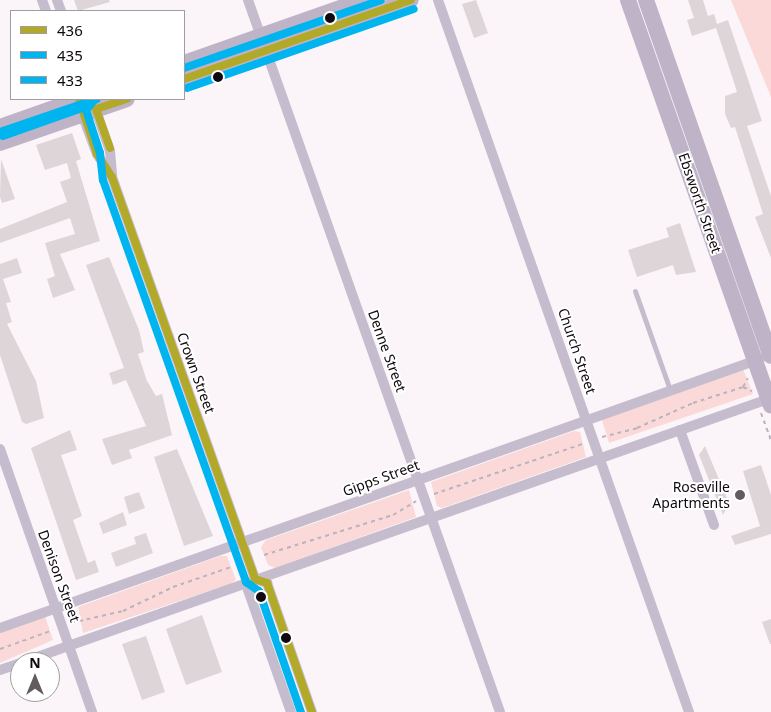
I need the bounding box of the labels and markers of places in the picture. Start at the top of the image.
unlabelled marker [325,13,335,23]
unlabelled marker [213,72,223,82]
place label: Roseville Apartments [652,479,730,512]
marker: Roseville Apartments [734,489,746,501]
unlabelled marker [256,592,266,602]
unlabelled marker [281,633,291,643]

